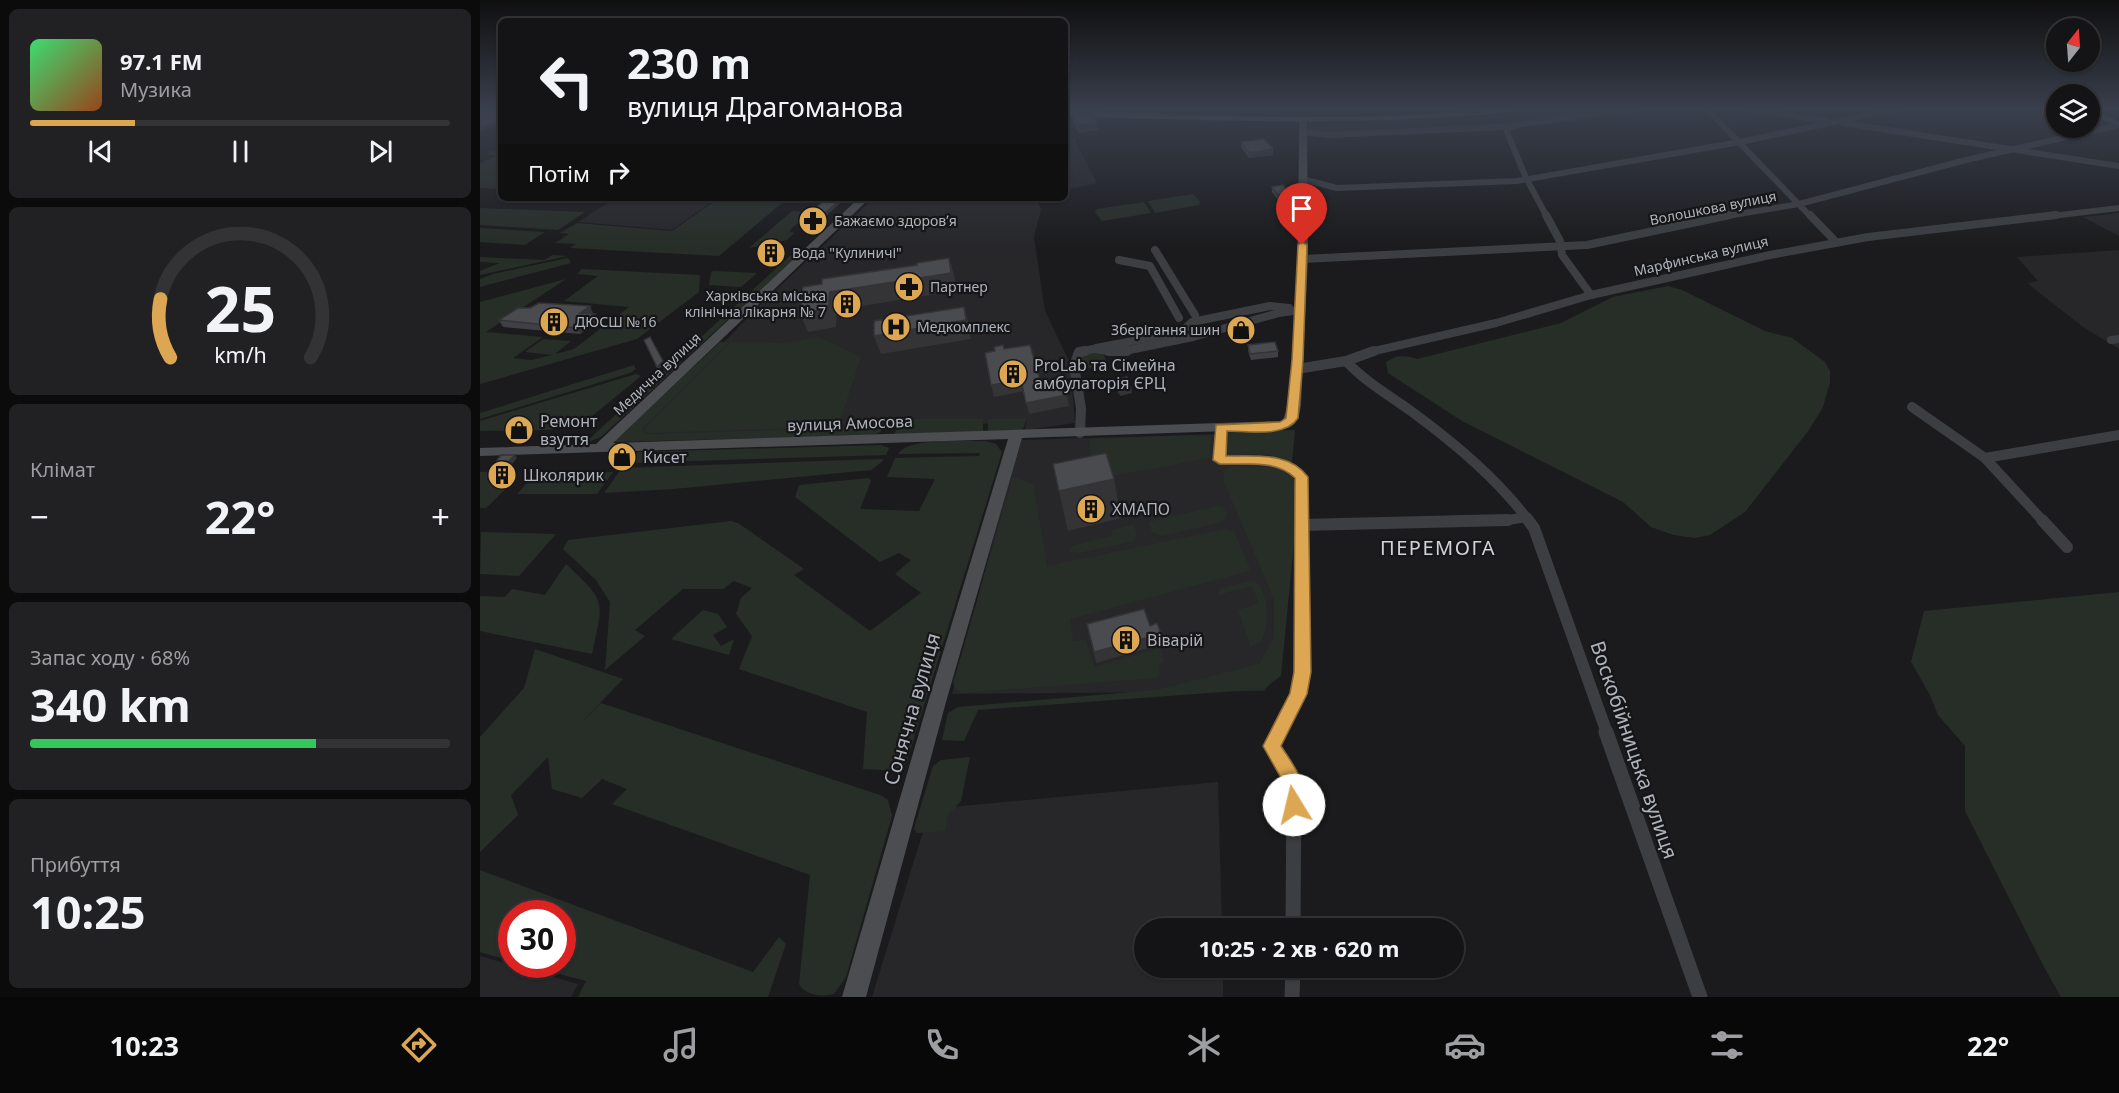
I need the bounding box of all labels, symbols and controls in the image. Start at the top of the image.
north arrow [2046,18,2100,72]
map controls [2046,18,2100,138]
text: 230 m [627,34,751,91]
icon: left [528,42,606,120]
text: 97.1 FM [120,46,202,76]
text: Музика [120,76,192,103]
button: layers [2046,84,2100,138]
text: вулиця Драгоманова [627,88,903,125]
icon: previous [84,135,117,168]
icon: pause [224,135,257,168]
icon: next [364,135,397,168]
icon: right [602,156,635,189]
text: Потім [528,158,590,188]
pin [1276,183,1327,245]
street label: Волошкова вулиця [1648,186,1778,229]
icon: arrive [1285,192,1318,225]
pharmacy icon: Бажаємо здоровʼя [797,205,829,237]
place label: Бажаємо здоровʼя [834,211,957,230]
street label: Марфинська вулиця [1632,231,1770,280]
building icon: Вода "Кулиничі" [755,237,787,269]
place label: Вода "Кулиничі" [792,243,902,262]
text: 25 [204,265,276,350]
pharmacy icon: Партнер [893,271,925,303]
place label: Партнер [930,277,988,296]
place label: Харківська міська клінічна лікарня № 7 [685,286,826,321]
building icon: Харківська міська клінічна лікарня № 7 [831,288,863,320]
building icon: ДЮСШ №16 [538,306,570,338]
hospital icon: Медкомплекс [880,311,912,343]
place label: ДЮСШ №16 [575,312,657,331]
shop icon: Зберігання шин [1225,314,1257,346]
place label: Медкомплекс [917,317,1011,336]
place label: Зберігання шин [1111,320,1220,339]
street label: Медична вулиця [609,328,705,419]
text: km/h [214,340,266,369]
place label: ProLab та Сімейна амбулаторія ЄРЦ [1034,354,1176,394]
building icon: ProLab та Сімейна амбулаторія ЄРЦ [997,358,1029,390]
place label: Ремонт взуття [540,410,598,450]
street label: вулиця Амосова [787,410,913,436]
shop icon: Ремонт взуття [503,414,535,446]
shop icon: Кисет [606,441,638,473]
place label: Кисет [643,446,687,468]
text: Клімат [30,456,95,483]
building icon: Школярик [486,459,518,491]
place label: Школярик [523,464,605,486]
text: 22° [205,486,275,547]
building icon: ХМАПО [1075,493,1107,525]
text: − [30,494,49,539]
text: + [431,494,450,539]
place label: ХМАПО [1112,498,1170,520]
district label: ПЕРЕМОГА [1380,534,1496,561]
building icon: Віварій [1110,624,1142,656]
place label: Віварій [1147,629,1203,651]
street label: Сонячна вулиця [877,630,946,788]
street label: Воскобійницька вулиця [1584,637,1685,862]
text: Запас ходу · 68% [30,644,190,671]
text: 340 km [30,674,191,735]
position arrow [1262,773,1326,837]
text: Прибуття [30,851,121,878]
text: 10:25 [30,881,146,942]
speed limit sign: 30 [498,900,576,978]
text: 10:25 · 2 хв · 620 m [1199,933,1399,963]
icon: directions [398,1024,440,1066]
icon: music [660,1024,702,1066]
icon: phone [921,1024,963,1066]
icon: climate [1183,1024,1225,1066]
icon: car [1444,1024,1486,1066]
icon: filters [1706,1024,1748,1066]
text: 10:23 [110,1027,179,1064]
text: 22° [1967,1027,2009,1064]

